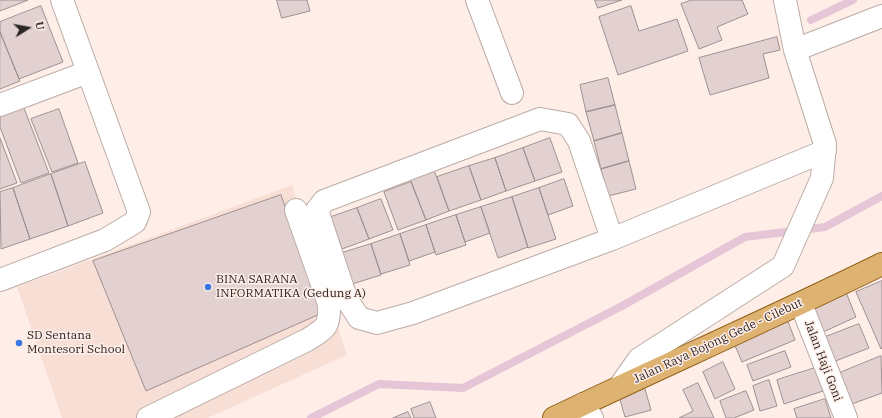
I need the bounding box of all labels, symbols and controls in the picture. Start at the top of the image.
north arrow [8,8,48,48]
text: U [32,20,47,31]
place label: BINA SARANA INFORMATIKA (Gedung A) [216,273,366,301]
marker: BINA SARANA INFORMATIKA (Gedung A) [203,282,213,292]
street label: Jalan Raya Bojong Gede - Cilebut [631,295,805,387]
street label: Jalan Haji Goni [801,318,845,404]
place label: SD Sentana Montesori School [27,329,125,357]
marker: SD Sentana Montesori School [14,338,24,348]

